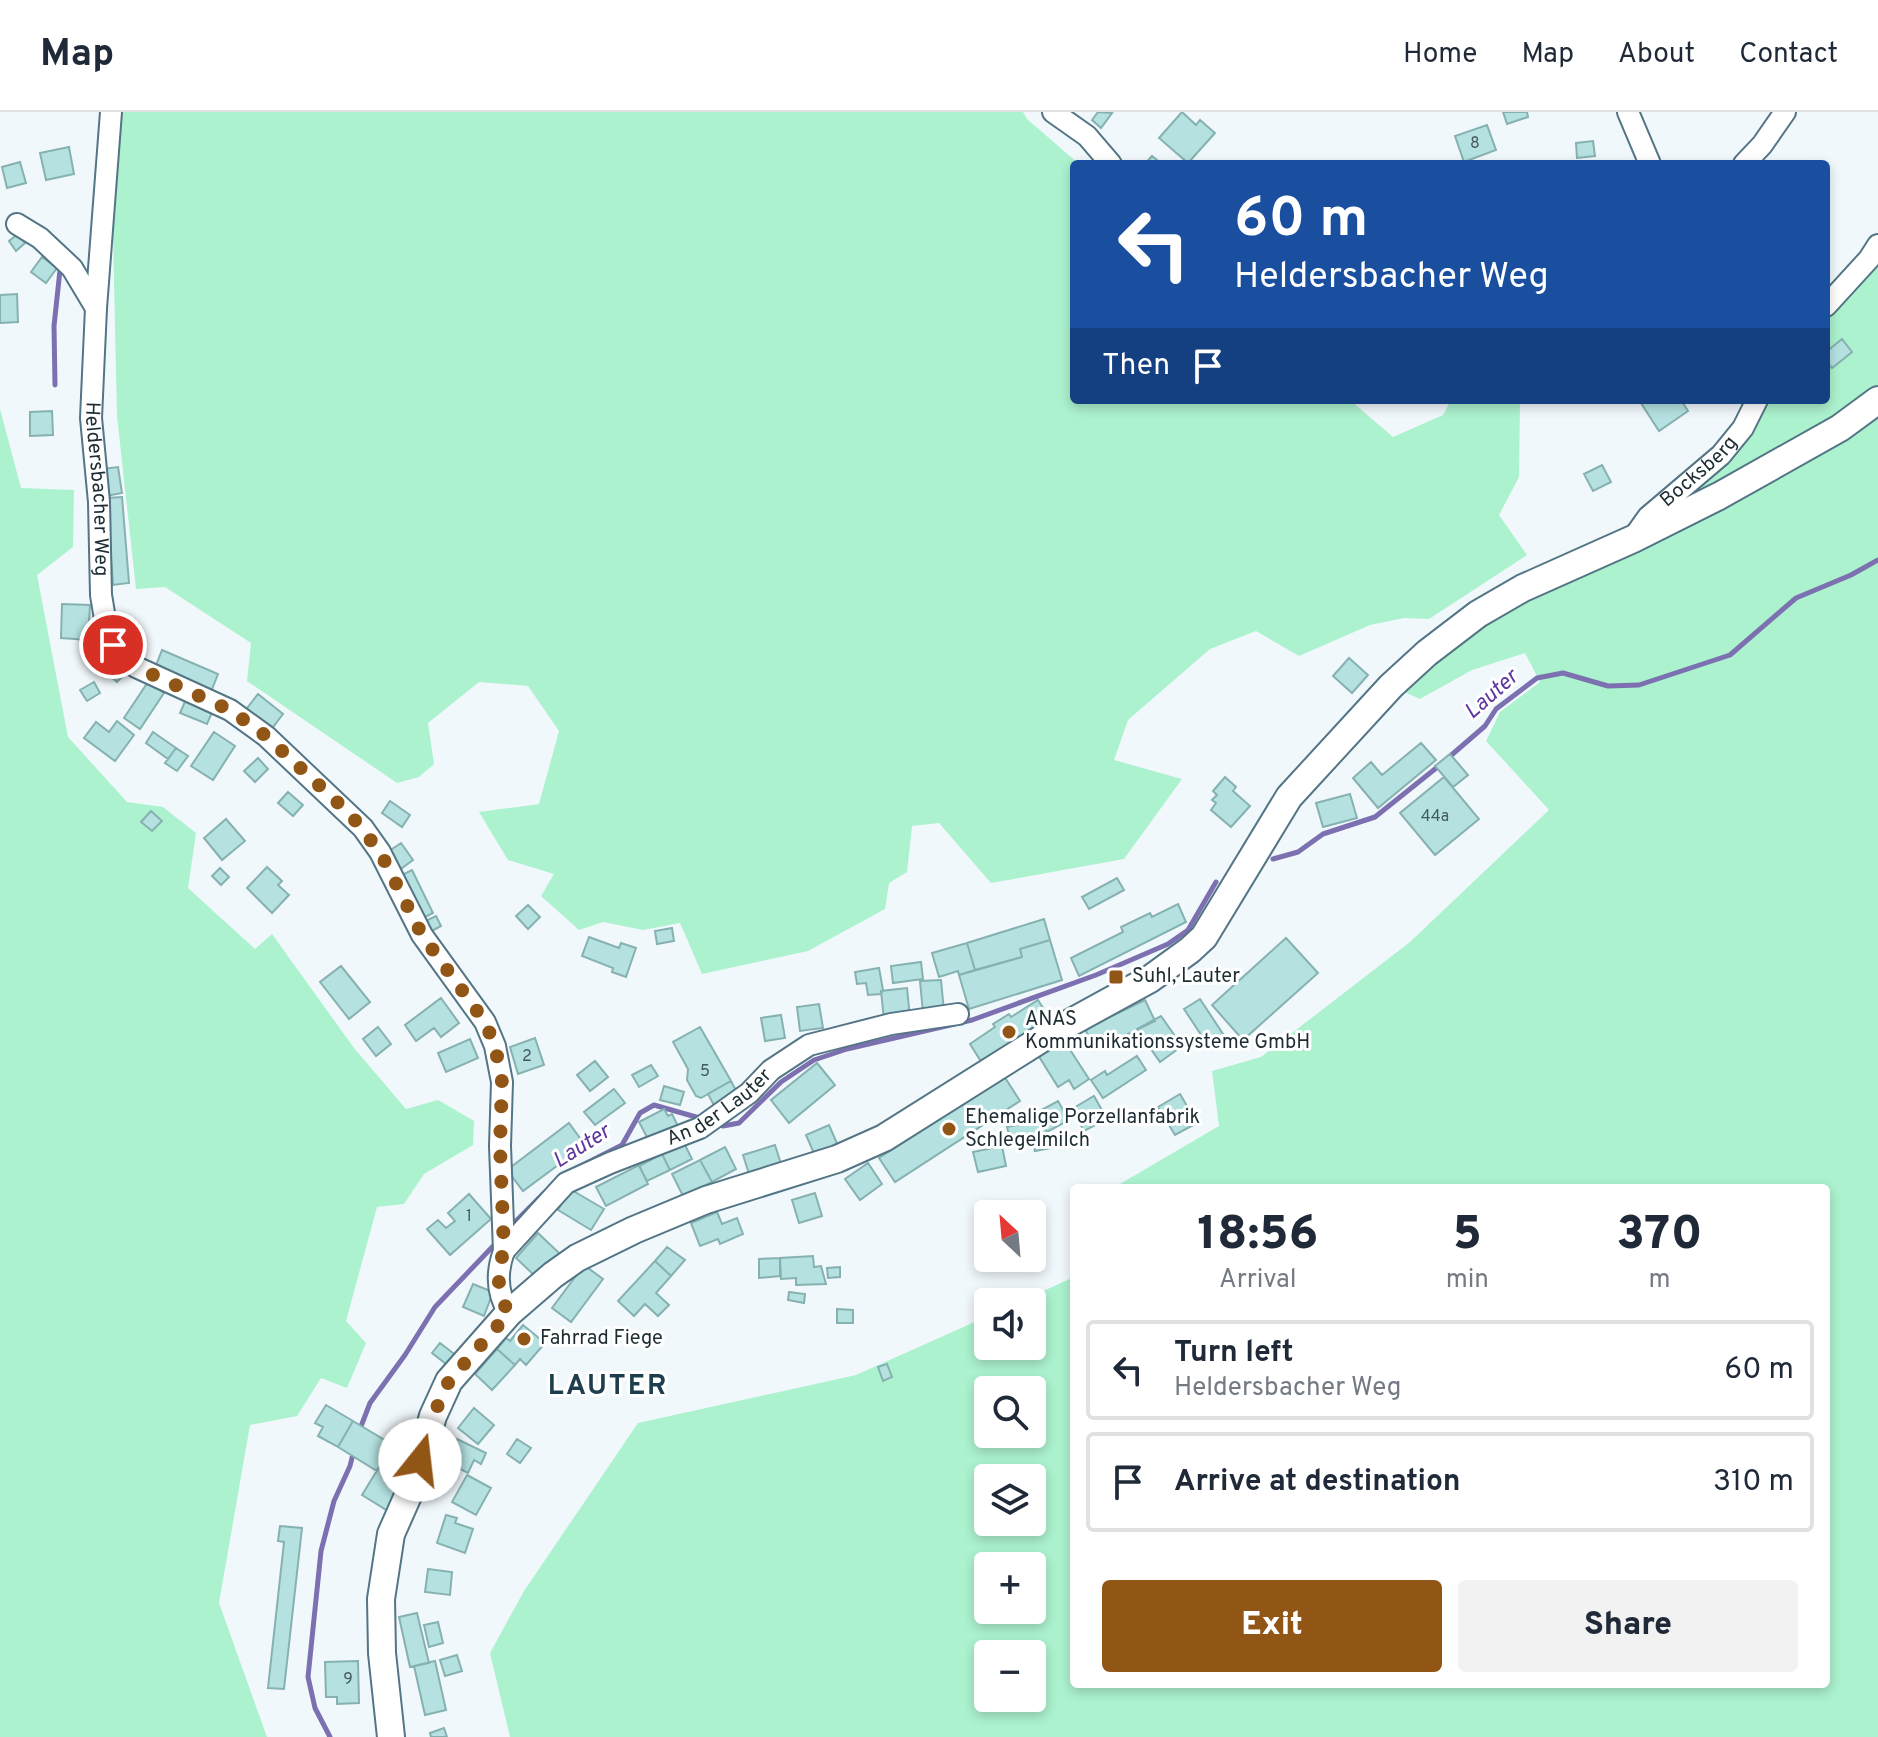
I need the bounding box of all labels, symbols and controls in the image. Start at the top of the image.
text: Map [40,31,114,80]
text: Home [1403,37,1477,73]
text: Map [1521,37,1574,73]
text: About [1618,37,1695,73]
text: Contact [1739,37,1838,73]
house number: 8 [1470,134,1480,154]
text: 60 m [1234,186,1368,256]
icon: left [1102,192,1206,296]
text: Heldersbacher Weg [1234,255,1549,301]
icon: arrive [1186,344,1230,388]
text: Then [1102,348,1170,385]
street label: Heldersbacher Weg [78,401,114,577]
street label: Bocksberg [1655,431,1744,514]
pin [79,611,147,679]
icon: arrive [91,623,135,667]
water label: Lauter [1460,663,1526,726]
house number: 44a [1421,807,1449,827]
place label: Suhl, Lauter [1132,964,1240,990]
marker: Suhl, Lauter [1107,968,1125,986]
place label: ANAS Kommunikationssysteme GmbH [1025,1007,1310,1056]
marker: ANAS Kommunikationssysteme GmbH [1000,1023,1018,1041]
house number: 2 [522,1047,532,1067]
house number: 5 [700,1062,710,1082]
street label: An der Lauter [663,1063,778,1153]
place label: Ehemalige Porzellanfabrik Schlegelmilch [965,1105,1200,1154]
water label: Lauter [548,1118,617,1175]
marker: Ehemalige Porzellanfabrik Schlegelmilch [940,1120,958,1138]
north arrow [974,1200,1046,1272]
map controls [974,1200,1046,1712]
text: 18:56 [1197,1206,1318,1266]
text: 5 [1453,1206,1482,1266]
text: 370 [1616,1206,1703,1266]
house number: 1 [466,1207,472,1227]
text: Arrival [1219,1264,1297,1297]
text: min [1446,1264,1489,1297]
text: m [1648,1264,1670,1297]
button: sound [974,1288,1046,1360]
place label: Fahrrad Fiege [540,1326,663,1352]
marker: Fahrrad Fiege [515,1330,533,1348]
text: Turn left [1174,1335,1294,1372]
icon: left [1106,1348,1150,1392]
text: 60 m [1724,1352,1794,1389]
district label: LAUTER [548,1369,668,1405]
text: Heldersbacher Weg [1174,1372,1401,1405]
button: search [974,1376,1046,1448]
position arrow [378,1418,462,1502]
icon: arrive [1106,1460,1150,1504]
button: layers [974,1464,1046,1536]
text: Arrive at destination [1174,1464,1460,1501]
text: 310 m [1713,1464,1794,1501]
button: + [974,1552,1046,1624]
button: Exit [1102,1580,1442,1672]
button: Share [1458,1580,1798,1672]
button: − [974,1640,1046,1712]
house number: 9 [343,1670,353,1690]

